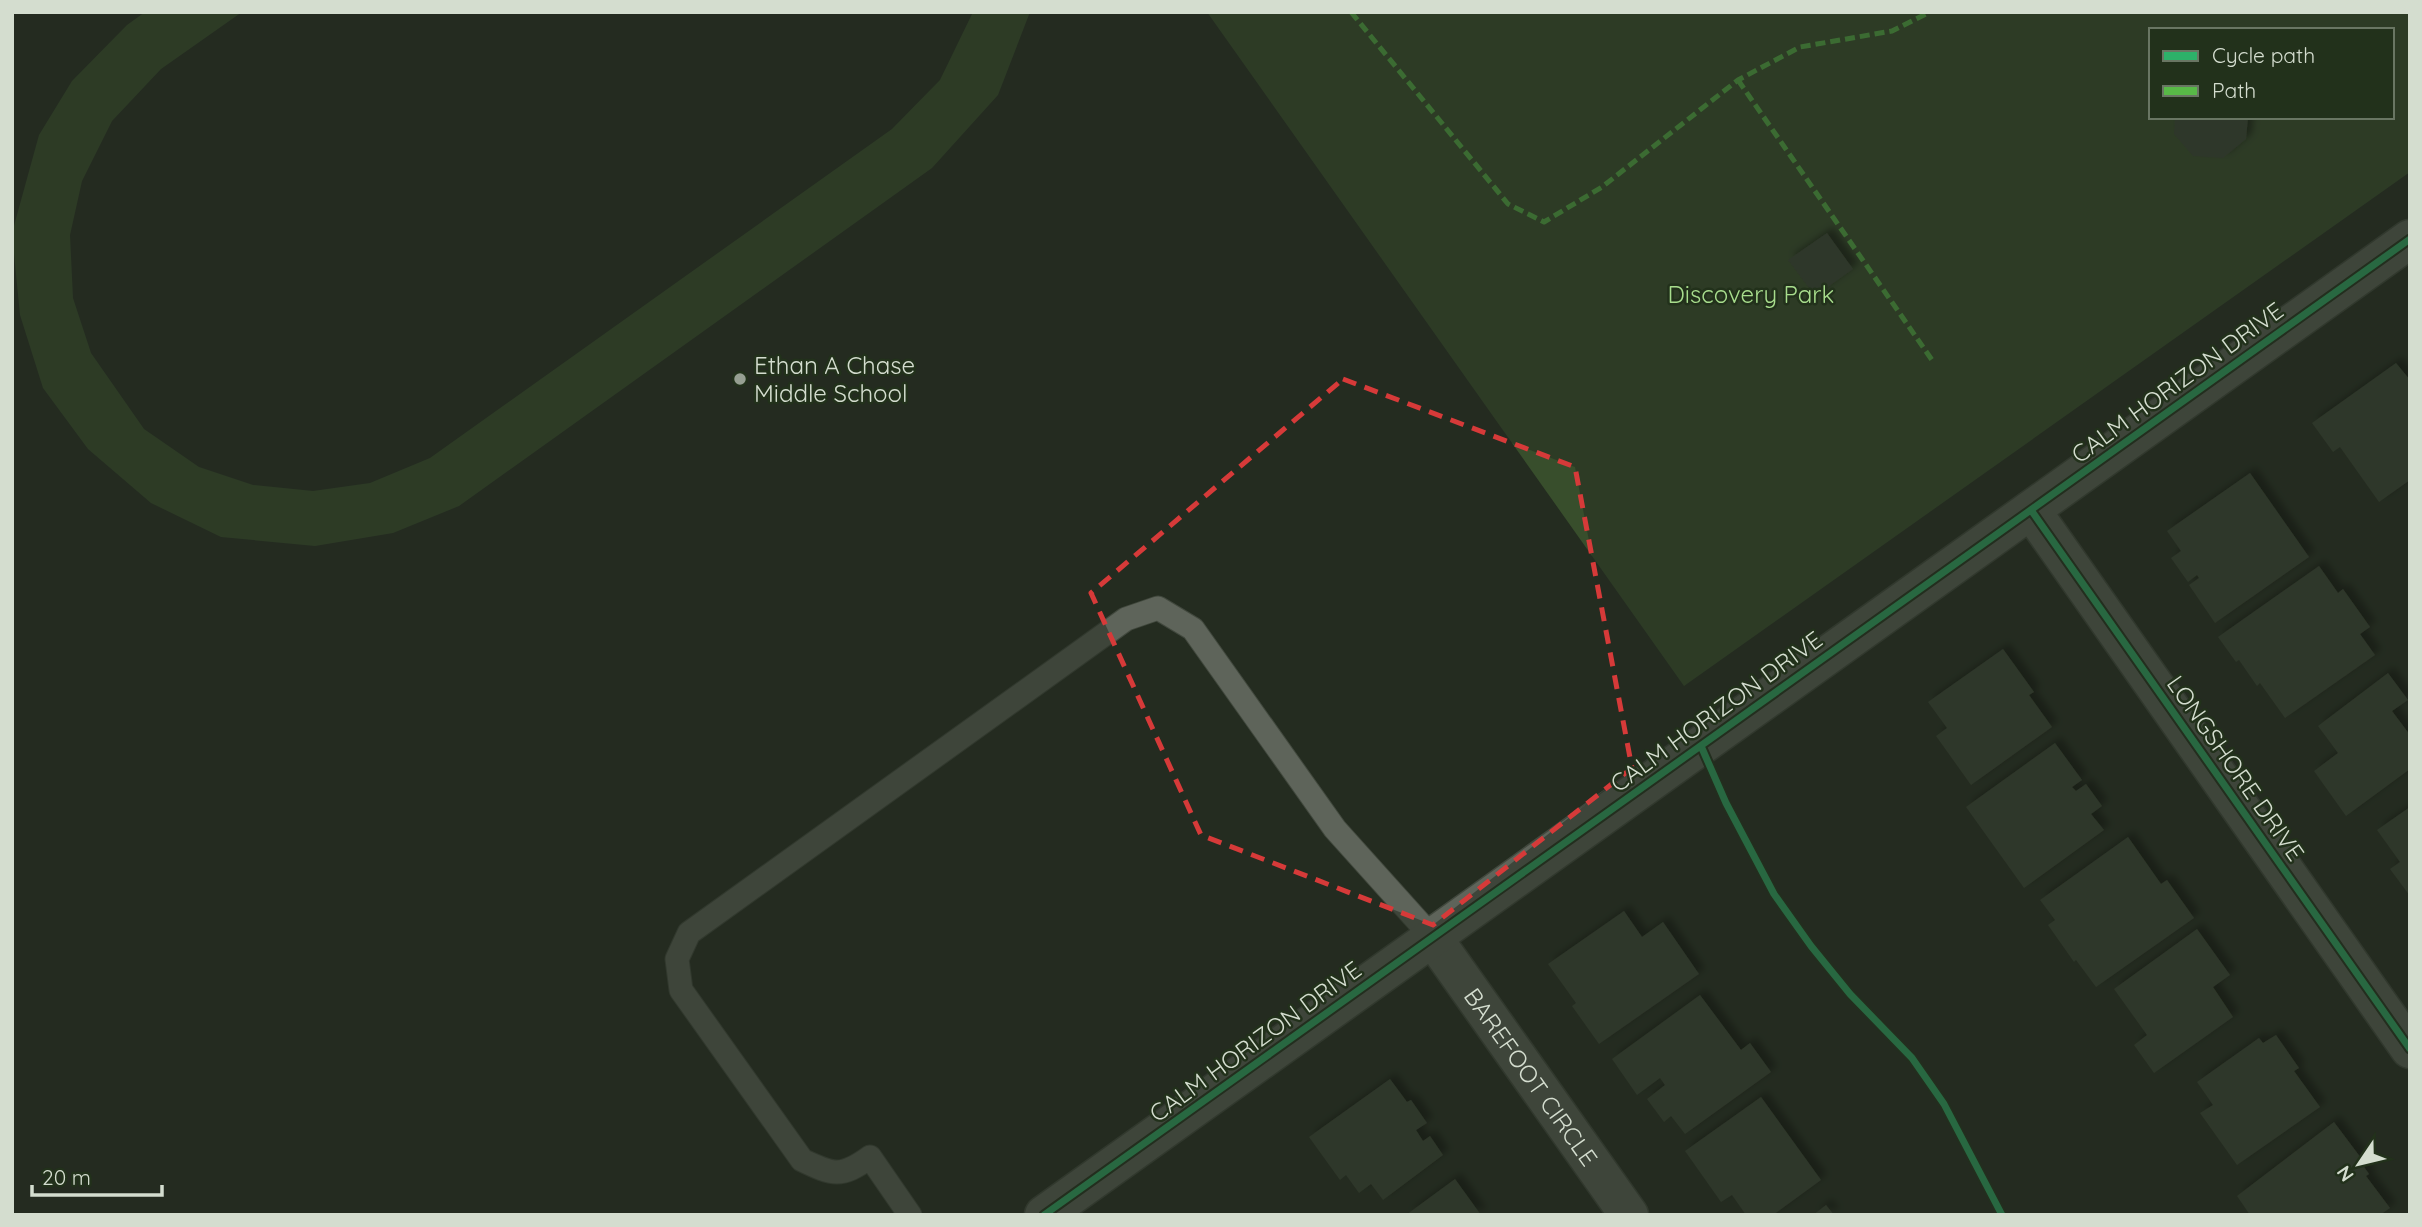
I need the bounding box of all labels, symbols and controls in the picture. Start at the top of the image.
legend [2149,28,2394,119]
text: Cycle path [2212,42,2315,68]
text: Path [2212,77,2256,103]
park label: Discovery Park [1668,279,1834,309]
street label: CALM HORIZON DRIVE [2065,295,2289,469]
place label: Ethan A Chase Middle School [754,350,915,408]
marker: Ethan A Chase Middle School [732,371,748,387]
street label: CALM HORIZON DRIVE [1604,624,1828,798]
street label: LONGSHORE DRIVE [2161,670,2311,866]
street label: CALM HORIZON DRIVE [1143,954,1367,1128]
street label: BAREFOOT CIRCLE [1458,982,1604,1172]
north arrow [2324,1129,2394,1199]
scale bar [32,1154,161,1198]
text: N [2331,1161,2359,1186]
text: 20 m [42,1164,91,1190]

